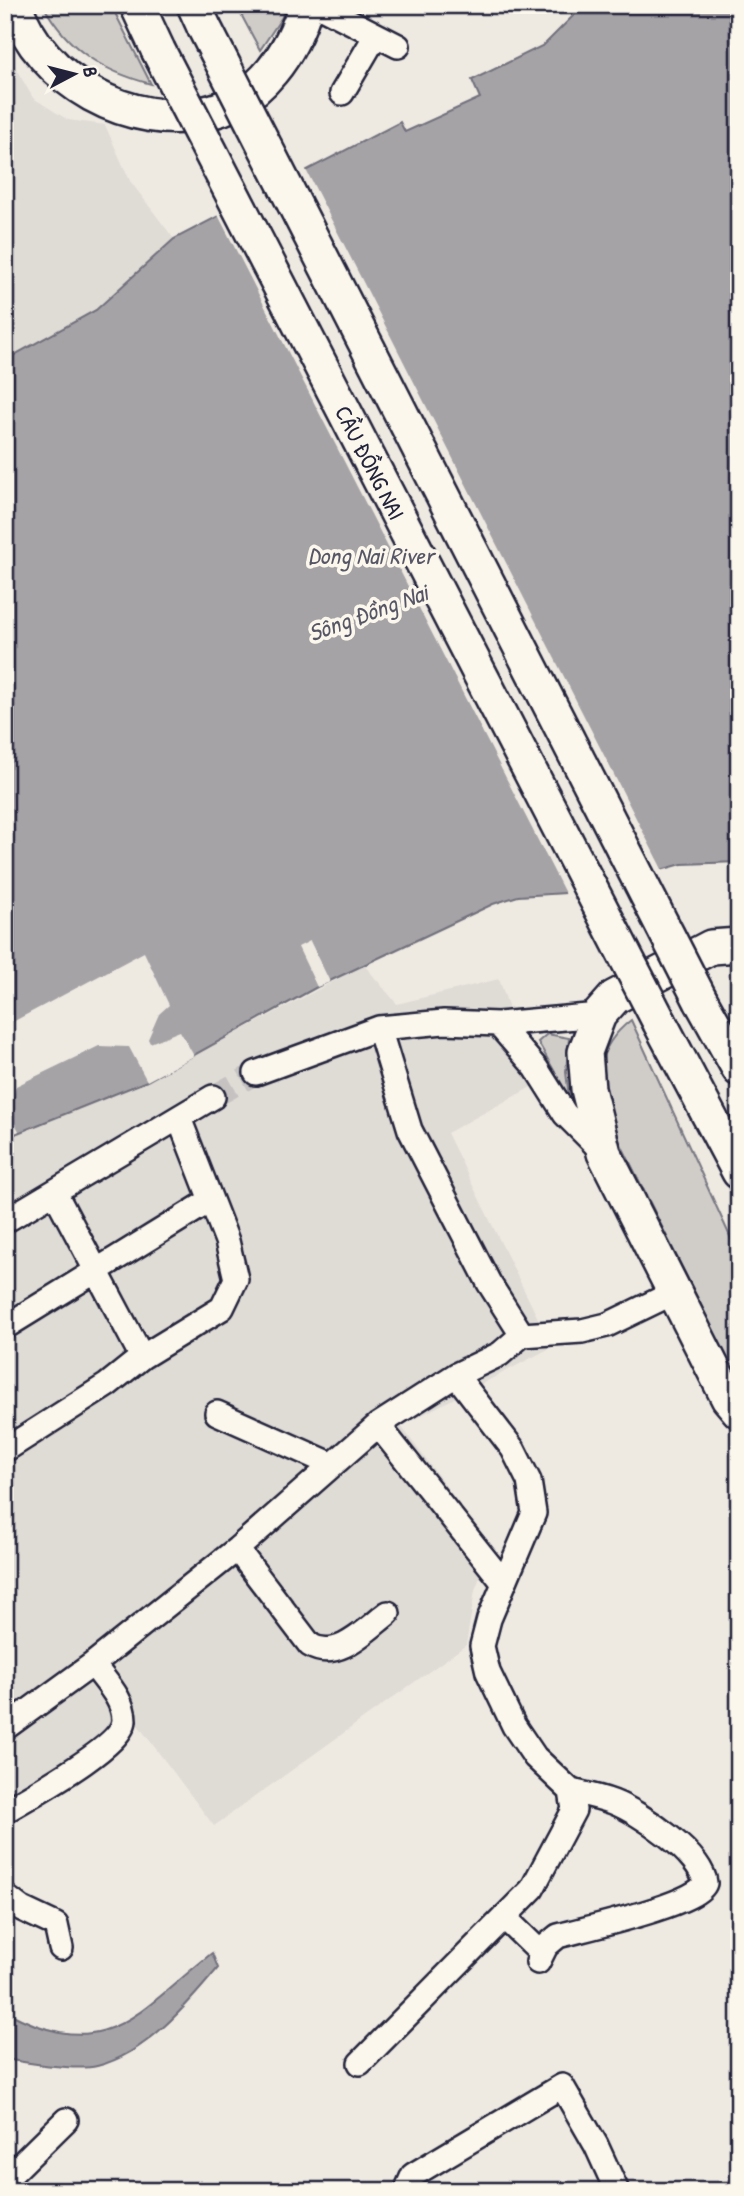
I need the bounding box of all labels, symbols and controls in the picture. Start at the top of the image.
north arrow [38,38,108,108]
text: B [77,66,104,79]
street label: CẦU ĐỒNG NAI [328,400,413,525]
water label: Dong Nai River [308,539,437,572]
water label: Sông Đồng Nai [304,575,435,649]

